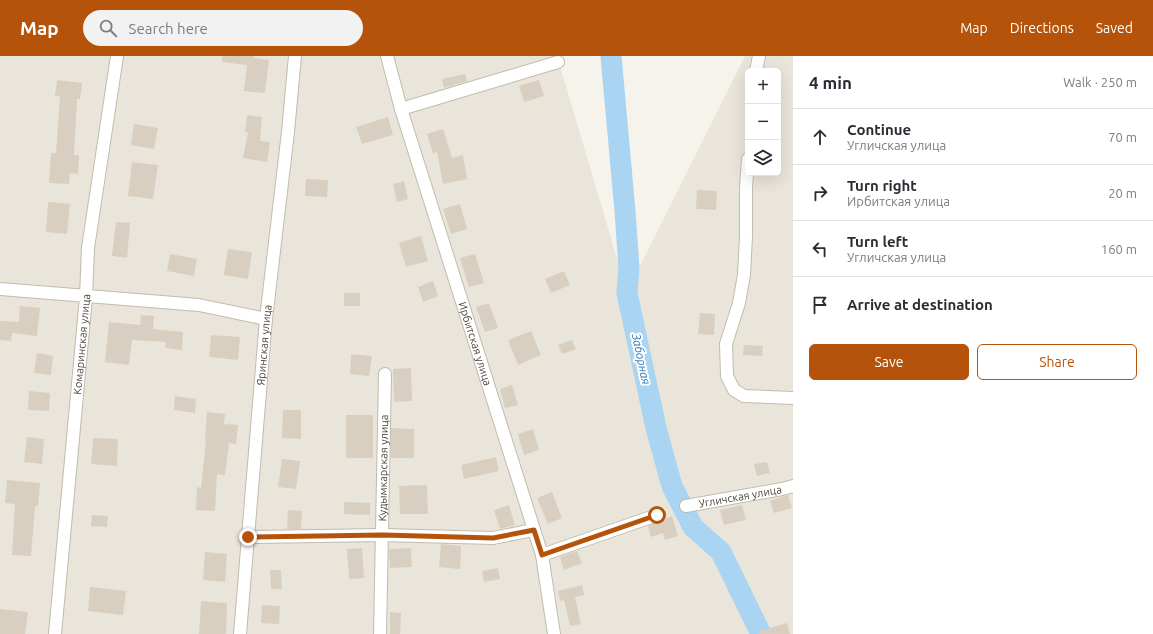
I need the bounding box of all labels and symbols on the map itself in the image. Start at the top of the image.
street label: Комаринская улица [71,294,92,395]
street label: Ирбитская улица [456,300,494,387]
street label: Яринская улица [255,304,274,386]
water label: Заборная [630,331,653,386]
street label: Кудымкарская улица [376,414,390,522]
street label: Угличская улица [698,483,783,510]
route start [648,506,666,524]
route end [239,528,257,546]

